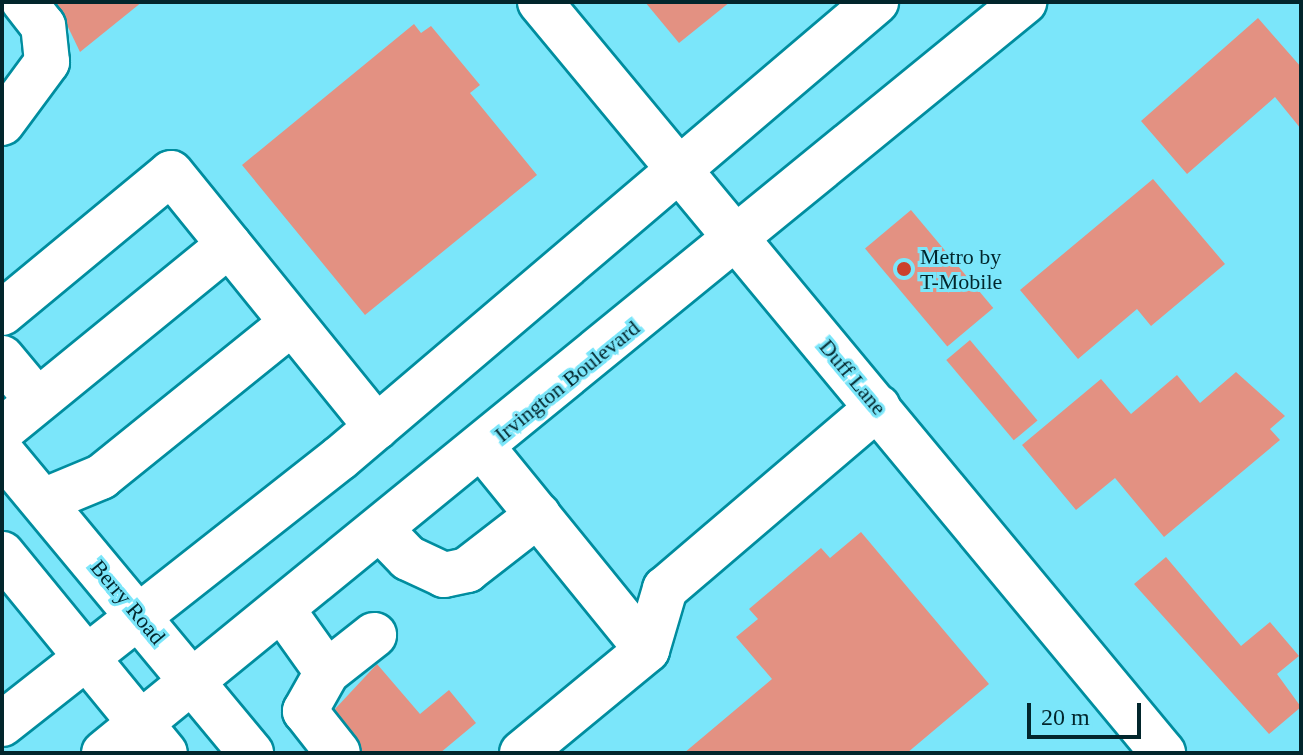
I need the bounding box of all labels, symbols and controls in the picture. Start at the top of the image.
place label: Metro by T-Mobile [920,243,1002,294]
marker: Metro by T-Mobile [895,260,913,278]
street label: Irvington Boulevard [489,314,645,448]
street label: Duff Lane [814,334,892,420]
street label: Berry Road [85,554,171,650]
scale bar [1031,687,1145,737]
text: 20 m [1041,704,1090,730]

